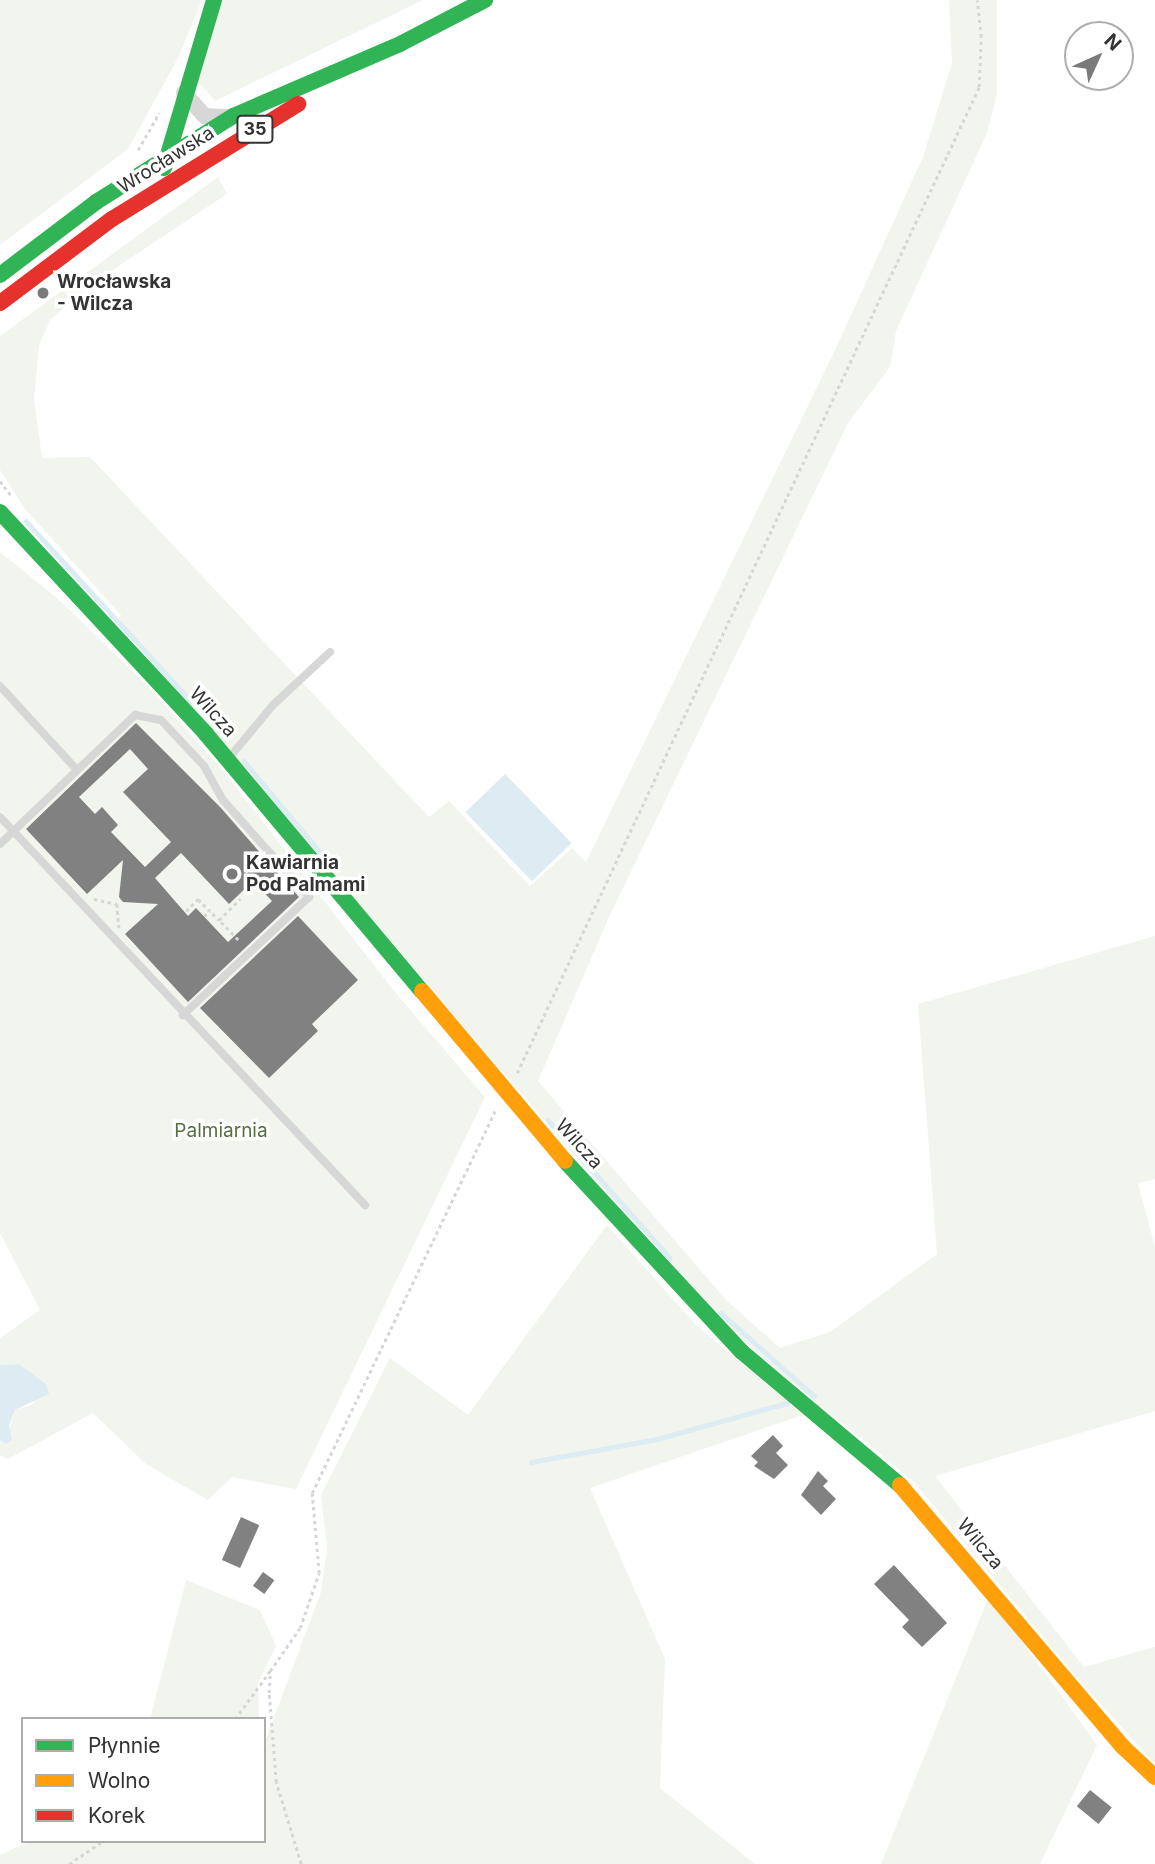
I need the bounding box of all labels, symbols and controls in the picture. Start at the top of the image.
north arrow [1064,21,1134,91]
text: N [1100,29,1126,55]
road number: 35 [236,114,274,144]
street label: Wrocławska [114,121,218,199]
place label: Wrocławska - Wilcza [57,271,171,315]
marker: Wrocławska - Wilcza [35,285,51,301]
street label: Wilcza [185,682,241,742]
place label: Kawiarnia Pod Palmami [246,852,365,896]
marker: Kawiarnia Pod Palmami [224,866,240,882]
street label: Wilcza [551,1114,607,1174]
park label: Palmiarnia [174,1120,268,1142]
street label: Wilcza [952,1514,1008,1574]
legend [21,1717,266,1843]
text: Płynnie [88,1733,161,1758]
text: Wolno [88,1768,150,1793]
text: Korek [88,1803,145,1828]

